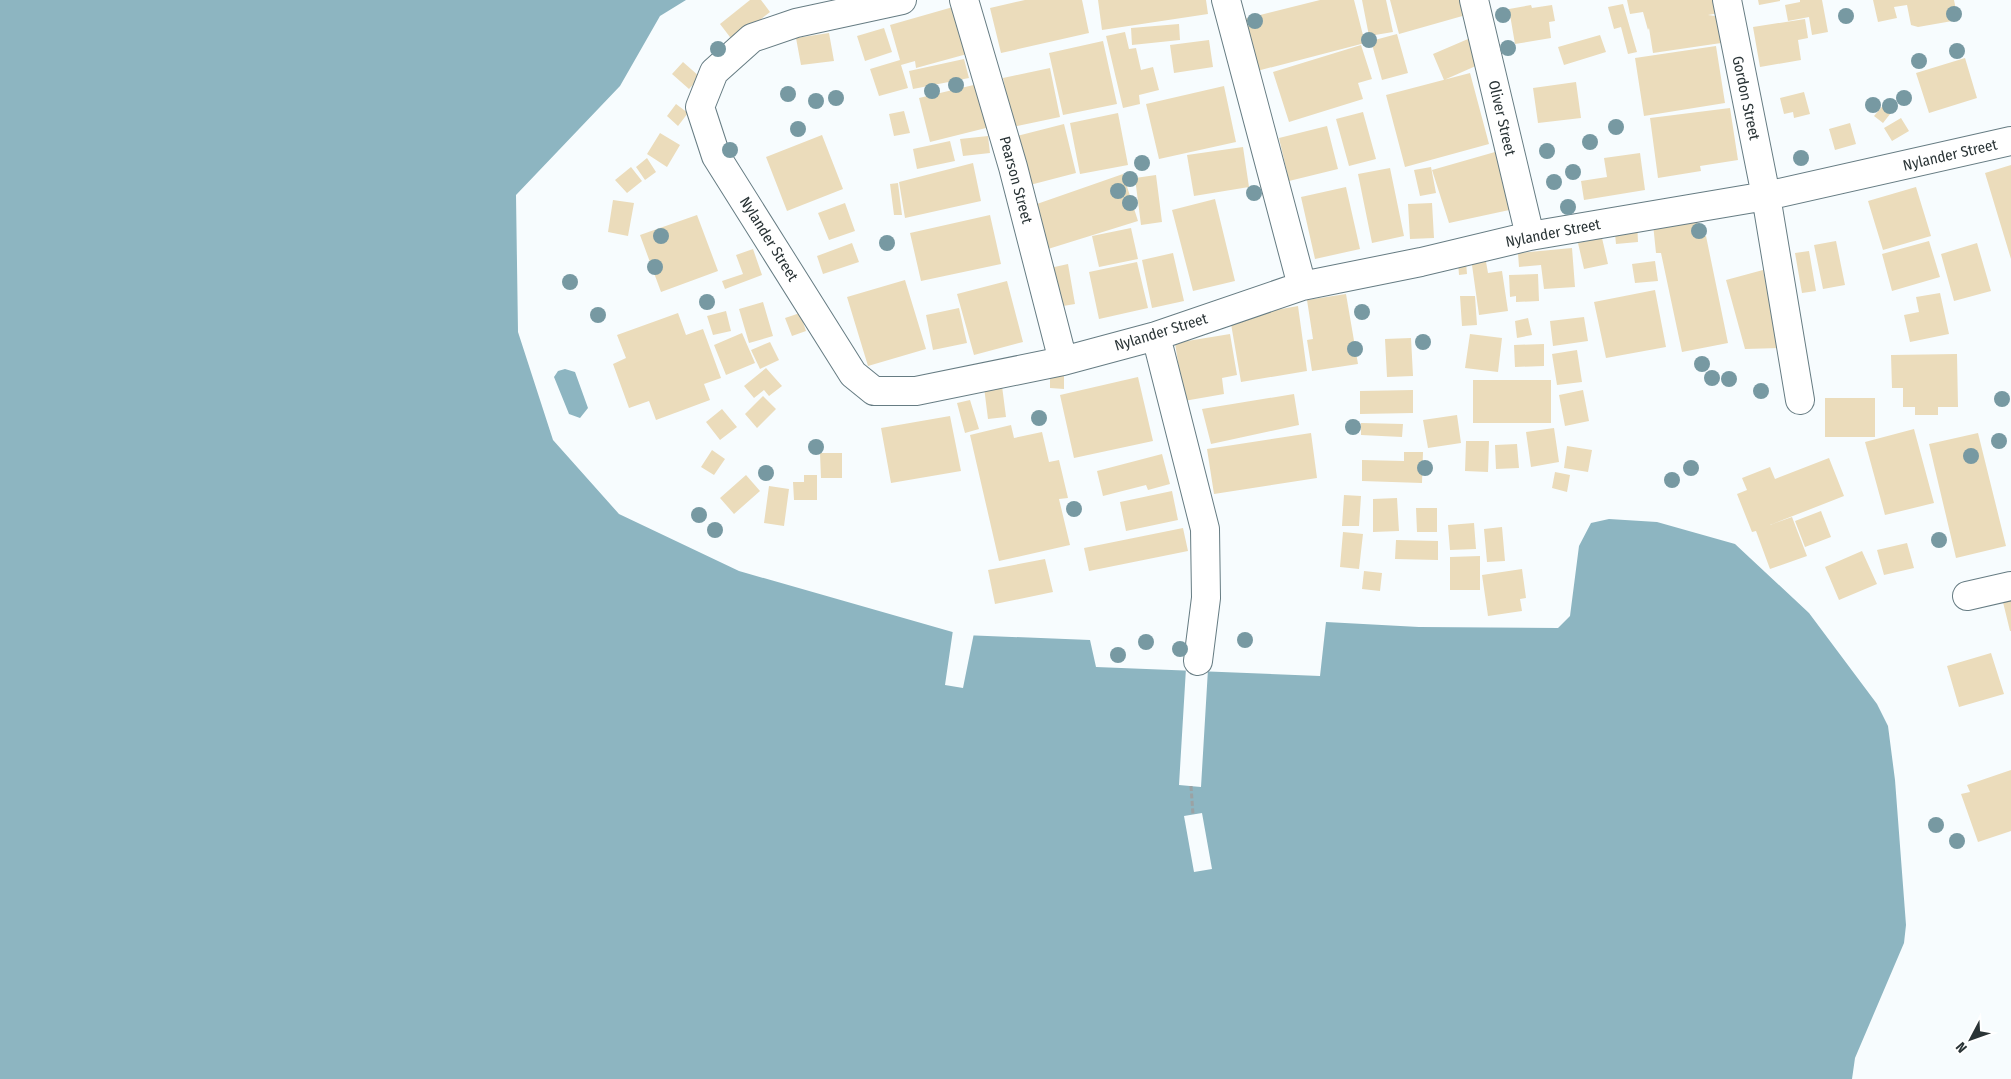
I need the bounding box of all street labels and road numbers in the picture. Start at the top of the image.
street label: Gordon Street [1728,54,1764,142]
street label: Oliver Street [1485,79,1519,158]
street label: Pearson Street [996,134,1036,226]
street label: Nylander Street [1901,135,1999,175]
street label: Nylander Street [736,194,802,285]
street label: Nylander Street [1504,215,1602,251]
street label: Nylander Street [1112,309,1210,355]

